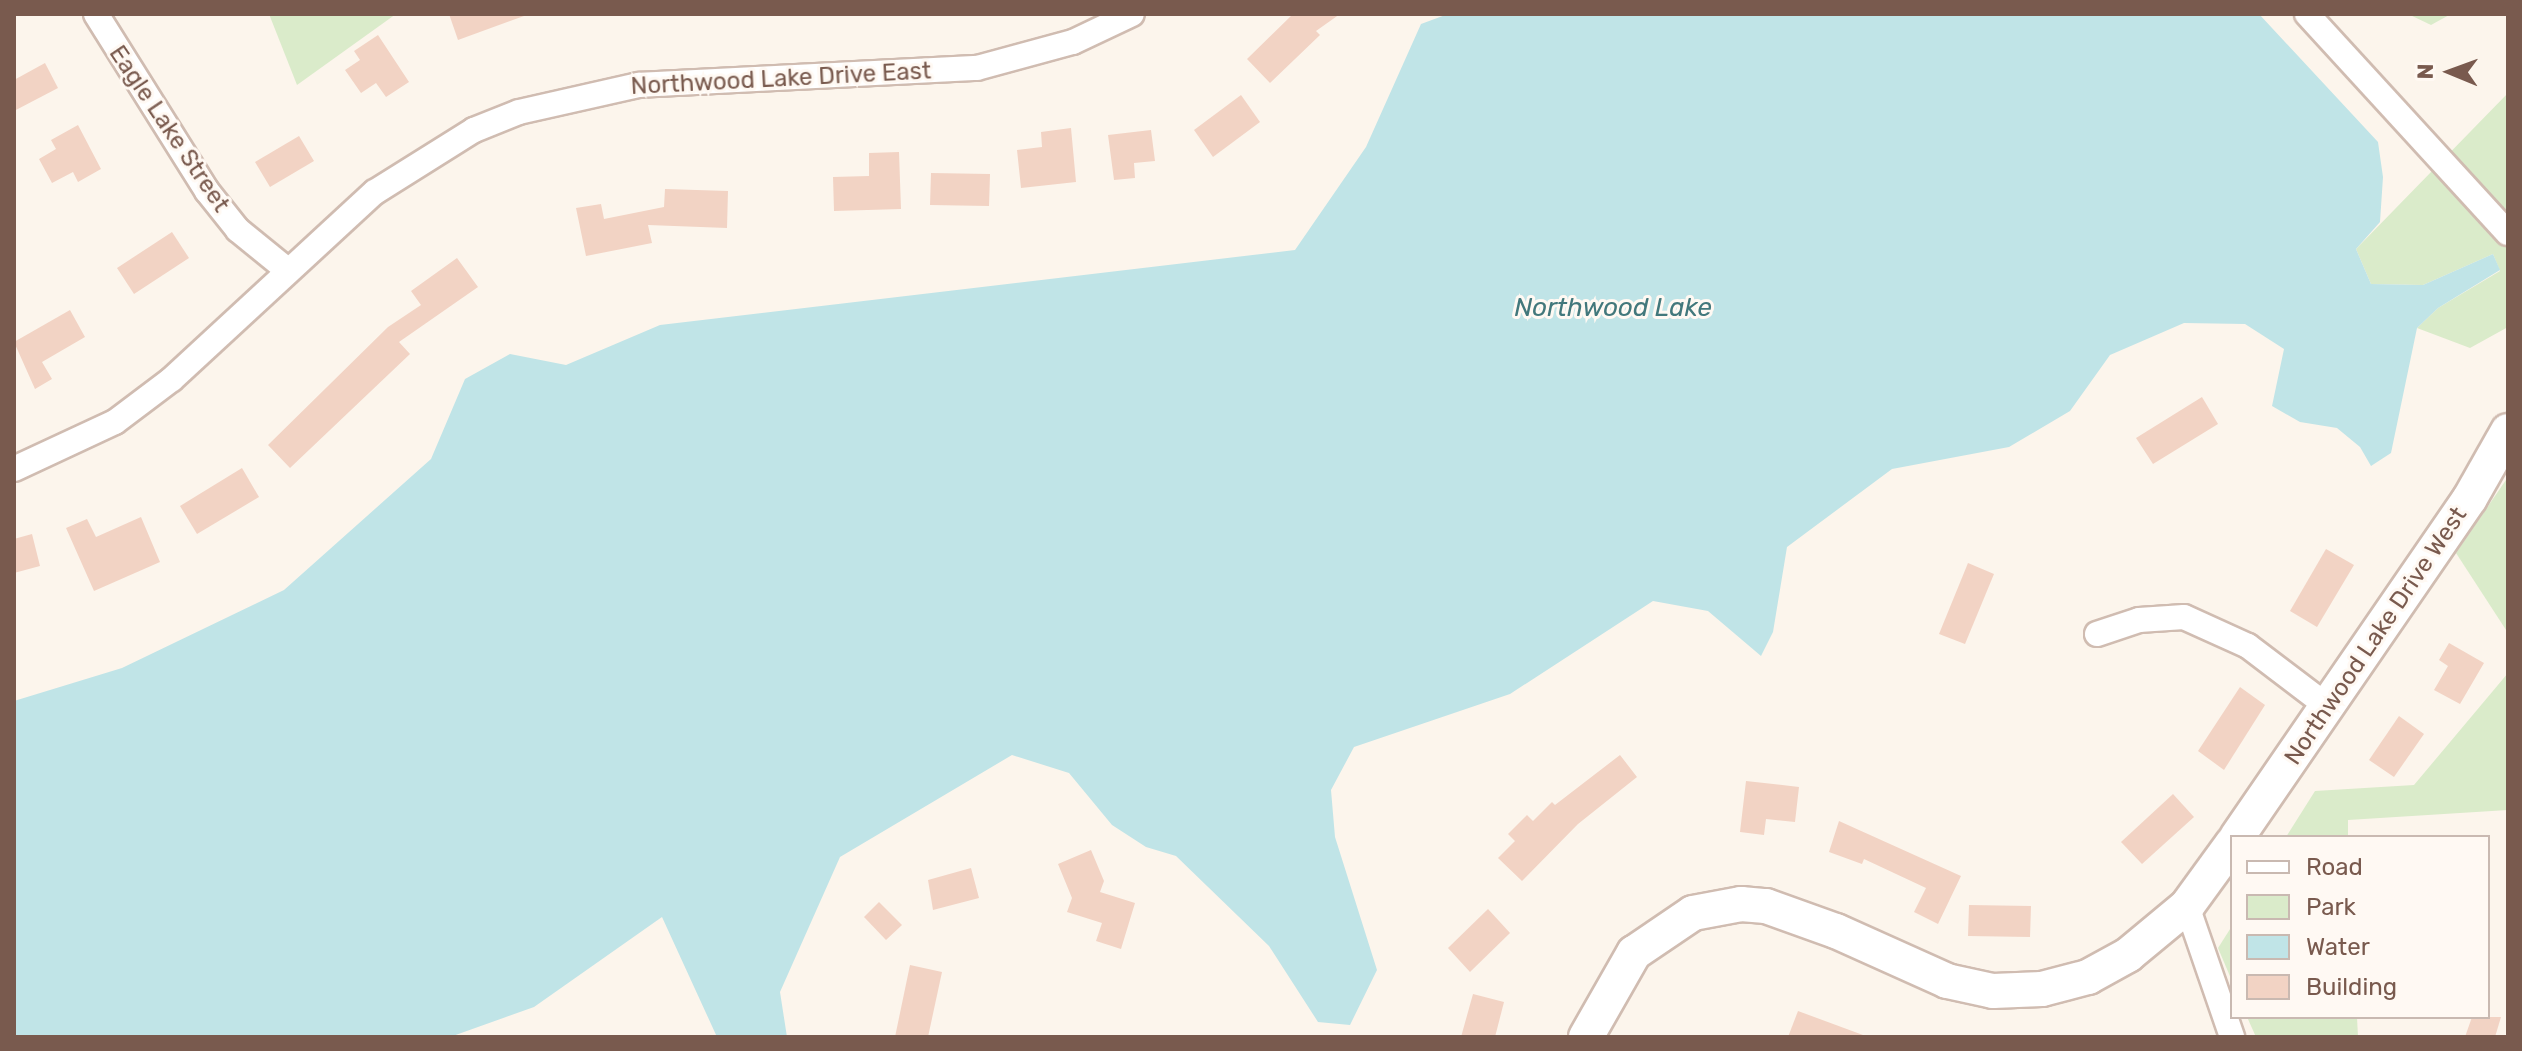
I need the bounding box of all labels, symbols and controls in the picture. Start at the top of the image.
north arrow [2410,32,2490,112]
street label: Eagle Lake Street [103,40,235,218]
street label: Northwood Lake Drive East [630,57,932,101]
text: N [2412,63,2439,80]
water label: Northwood Lake [1514,292,1712,324]
street label: Northwood Lake Drive West [2279,501,2473,771]
legend [2230,835,2490,1019]
text: Road [2306,853,2363,881]
text: Park [2306,893,2356,921]
text: Water [2306,933,2370,961]
text: Building [2306,973,2397,1001]

